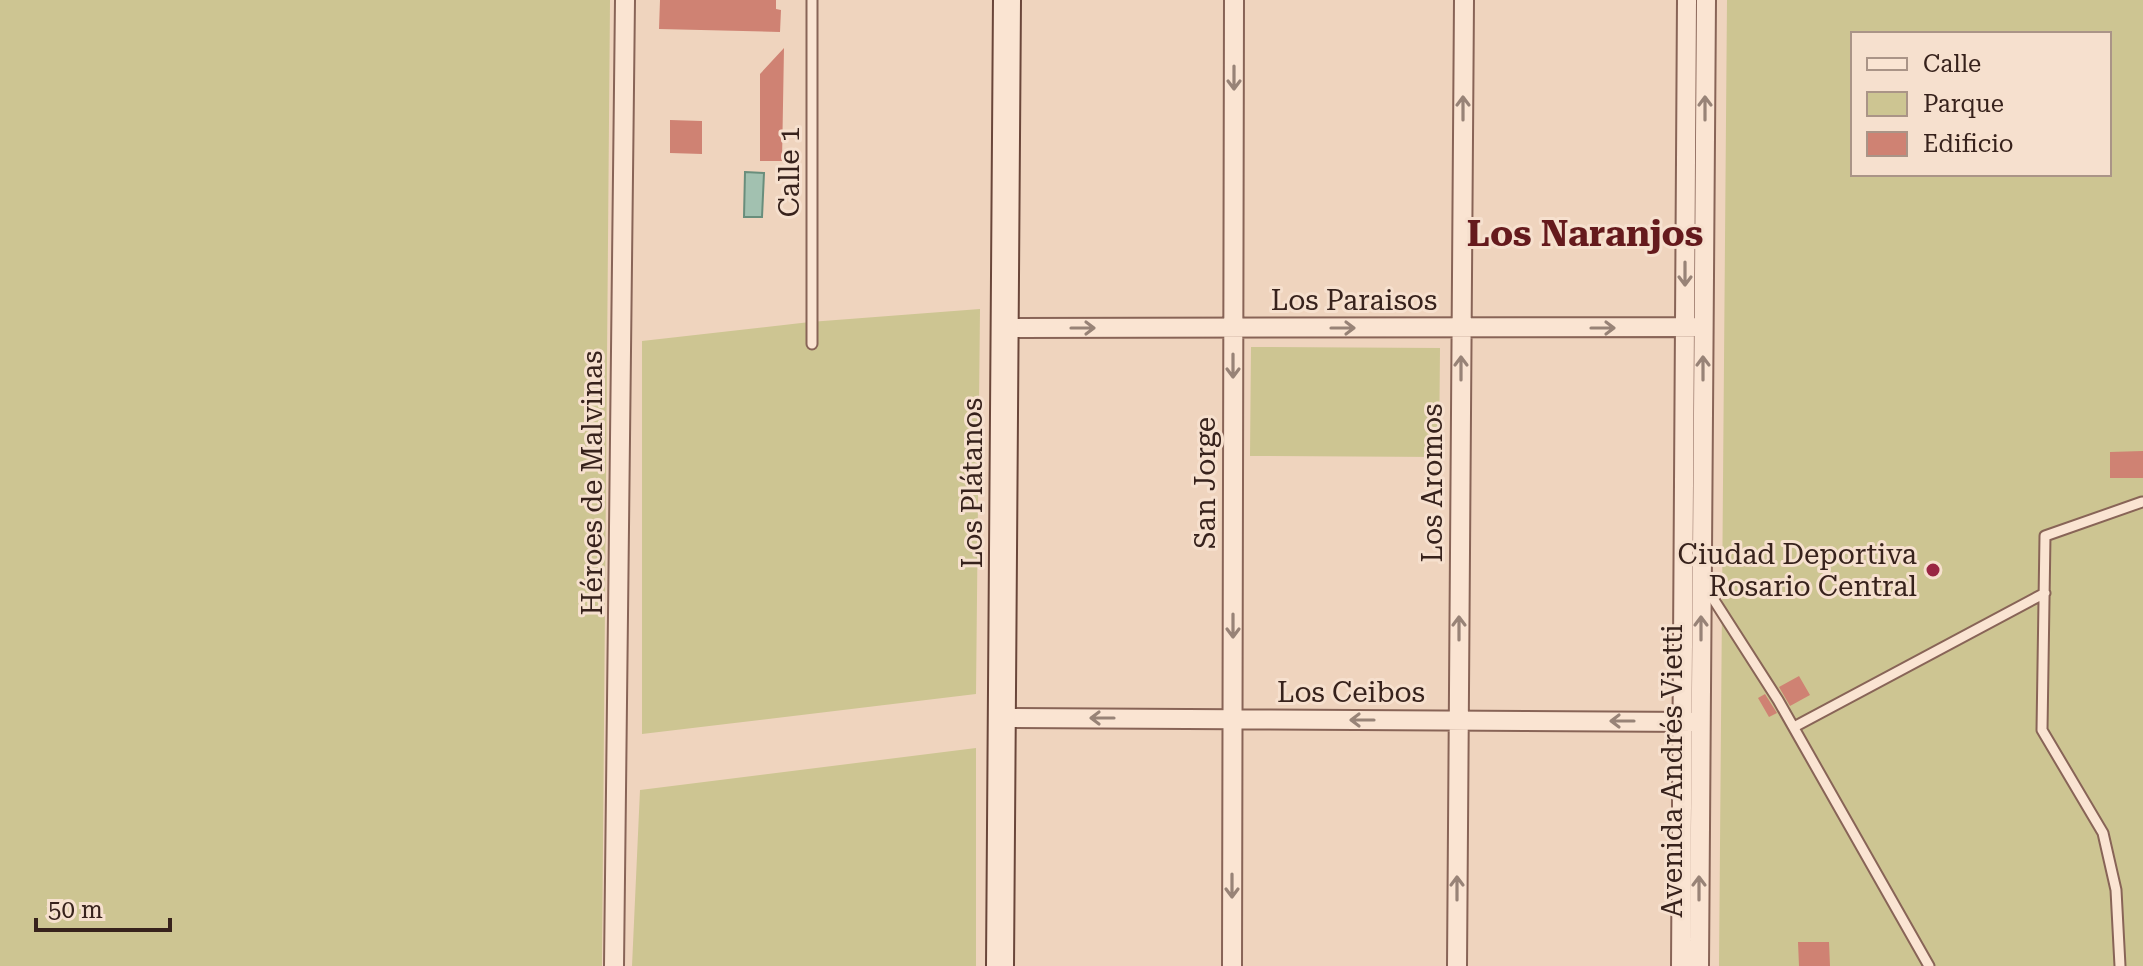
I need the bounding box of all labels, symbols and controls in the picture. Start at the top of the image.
legend [1851,32,2111,176]
text: Calle [1923,50,1981,78]
one-way arrow [1226,64,1242,91]
text: Parque [1923,90,2004,118]
one-way arrow [1455,95,1471,122]
one-way arrow [1697,95,1713,122]
street label: Calle 1 [773,127,806,217]
text: Edificio [1923,130,2014,158]
district label: Los Naranjos [1467,213,1703,255]
one-way arrow [1677,260,1693,287]
street label: Los Paraisos [1271,284,1437,317]
one-way arrow [1069,320,1096,336]
one-way arrow [1329,320,1356,336]
one-way arrow [1589,320,1616,336]
street label: Héroes de Malvinas [576,351,609,615]
one-way arrow [1225,352,1241,379]
one-way arrow [1453,355,1469,382]
one-way arrow [1695,355,1711,382]
street label: Los Plátanos [956,398,989,568]
street label: Los Aromos [1416,403,1449,563]
street label: San Jorge [1189,417,1222,549]
place label: Ciudad Deportiva Rosario Central [1678,538,1917,603]
marker: Ciudad Deportiva Rosario Central [1924,561,1942,579]
one-way arrow [1225,612,1241,639]
one-way arrow [1451,615,1467,642]
one-way arrow [1693,615,1709,642]
street label: Avenida Andrés Vietti [1656,624,1689,918]
street label: Los Ceibos [1277,676,1425,709]
one-way arrow [1089,711,1116,726]
one-way arrow [1349,712,1376,728]
one-way arrow [1609,713,1636,729]
one-way arrow [1224,872,1240,899]
one-way arrow [1449,875,1465,902]
one-way arrow [1691,875,1707,902]
scale bar [36,882,170,932]
text: 50 m [48,896,103,924]

